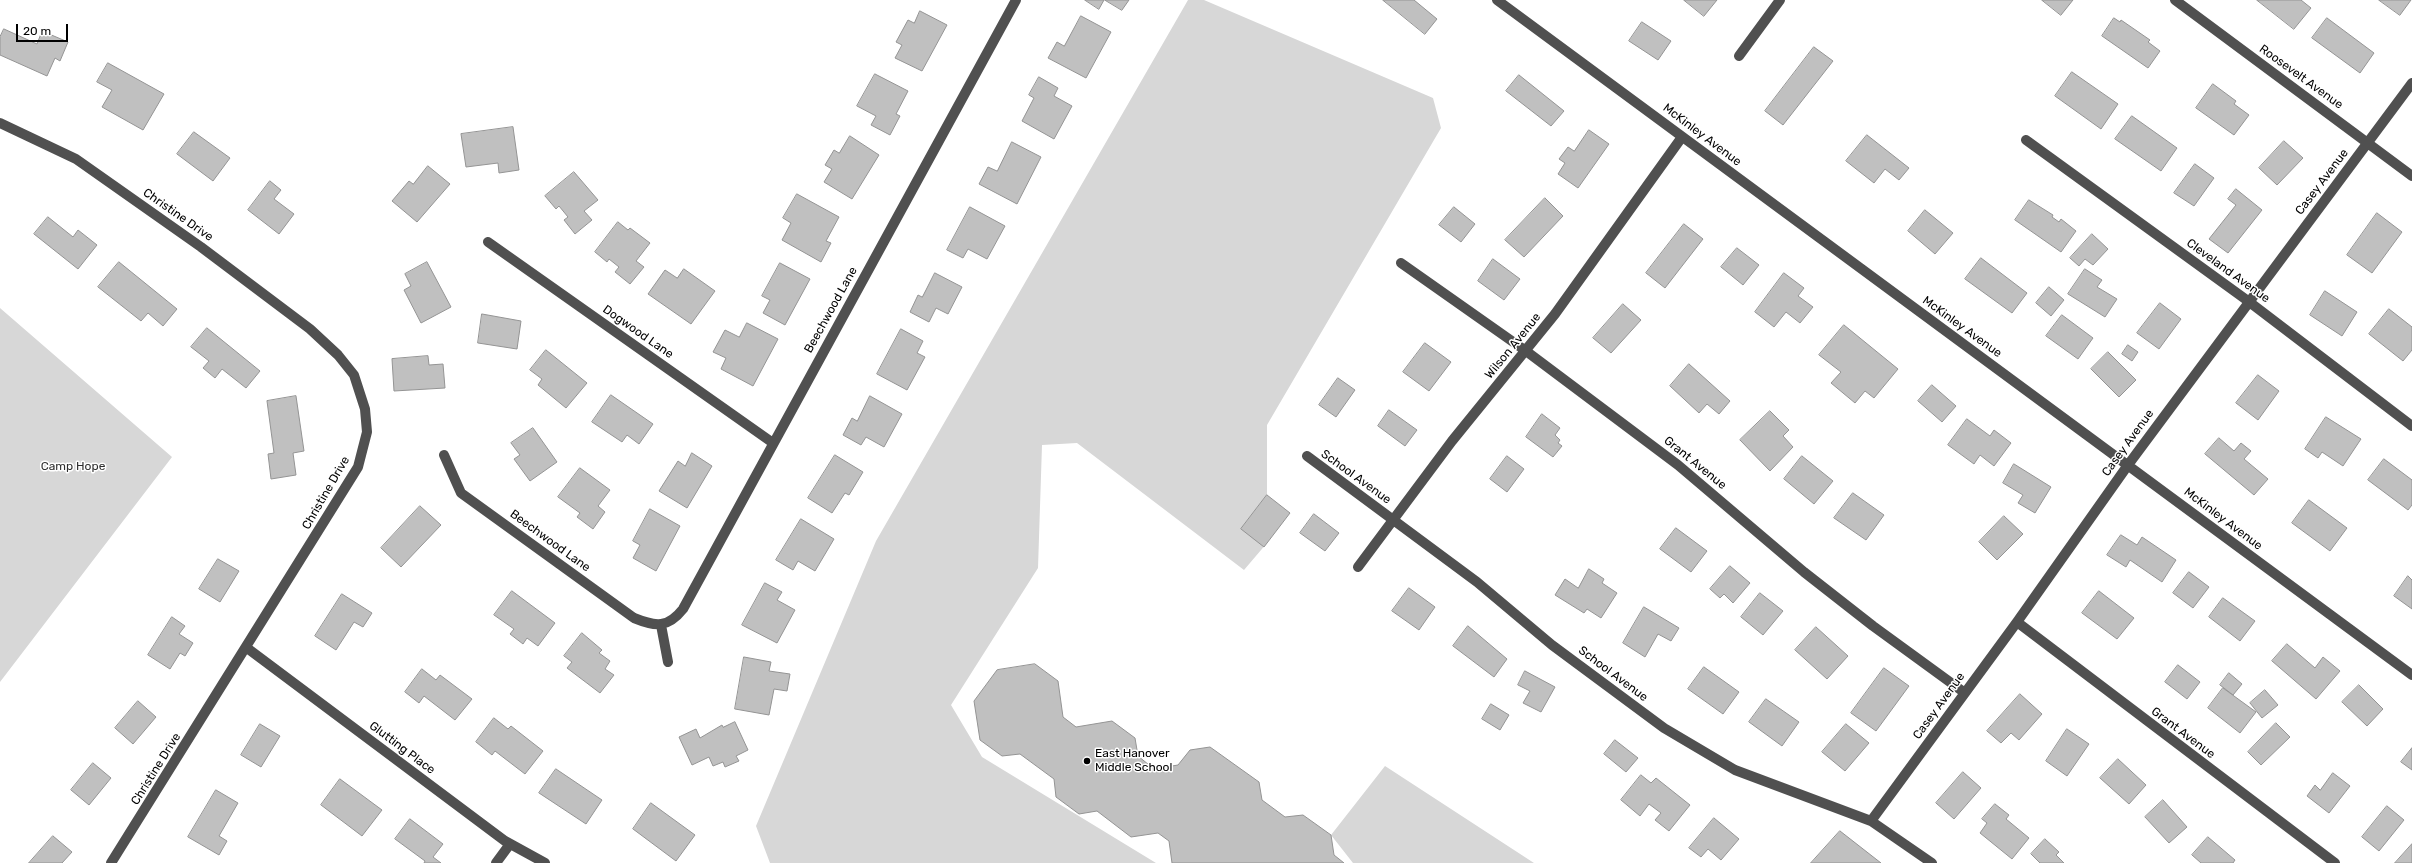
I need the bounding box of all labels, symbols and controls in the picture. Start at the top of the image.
scale bar [18,16,70,42]
text: 20 m [23,24,51,38]
street label: Roosevelt Avenue [2256,42,2346,112]
street label: McKinley Avenue [1660,101,1744,169]
street label: Casey Avenue [2293,146,2351,218]
street label: Christine Drive [140,186,216,244]
street label: Cleveland Avenue [2184,236,2272,306]
street label: Beechwood Lane [801,265,861,355]
street label: McKinley Avenue [1920,293,2004,361]
street label: Dogwood Lane [600,302,676,362]
street label: Wilson Avenue [1482,310,1544,382]
street label: Casey Avenue [2099,407,2157,479]
street label: Grant Avenue [1661,433,1729,493]
street label: School Avenue [1318,447,1394,507]
street label: Christine Drive [299,454,353,532]
park label: Camp Hope [41,460,105,474]
street label: McKinley Avenue [2181,485,2265,553]
street label: Beechwood Lane [507,507,593,575]
street label: School Avenue [1576,643,1650,705]
street label: Casey Avenue [1910,670,1968,742]
street label: Grant Avenue [2148,704,2218,762]
street label: Glutting Place [366,719,438,777]
street label: Christine Drive [128,730,184,808]
place label: East Hanover Middle School [1095,747,1172,775]
marker: East Hanover Middle School [1082,756,1092,766]

